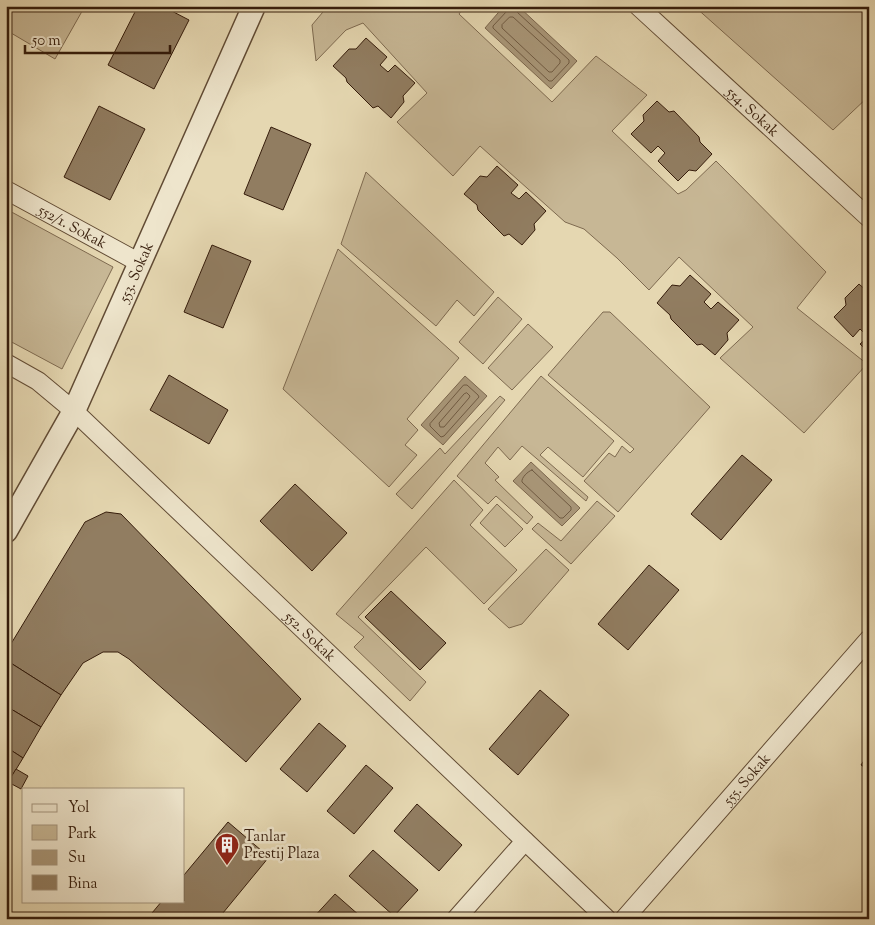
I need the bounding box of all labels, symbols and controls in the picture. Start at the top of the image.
scale bar [25,22,170,54]
text: 50 m [31,31,61,52]
street label: 554. Sokak [720,82,783,142]
street label: 552/1. Sokak [33,200,110,255]
street label: 553. Sokak [114,239,160,307]
street label: 552. Sokak [278,607,340,667]
street label: 555. Sokak [718,749,776,811]
legend [22,788,185,902]
text: Yol [68,798,90,819]
text: Park [68,824,97,845]
place label: Tanlar Prestij Plaza [244,827,320,865]
building icon: Tanlar Prestij Plaza [214,832,240,866]
text: Su [68,848,86,869]
text: Bina [68,874,98,895]

